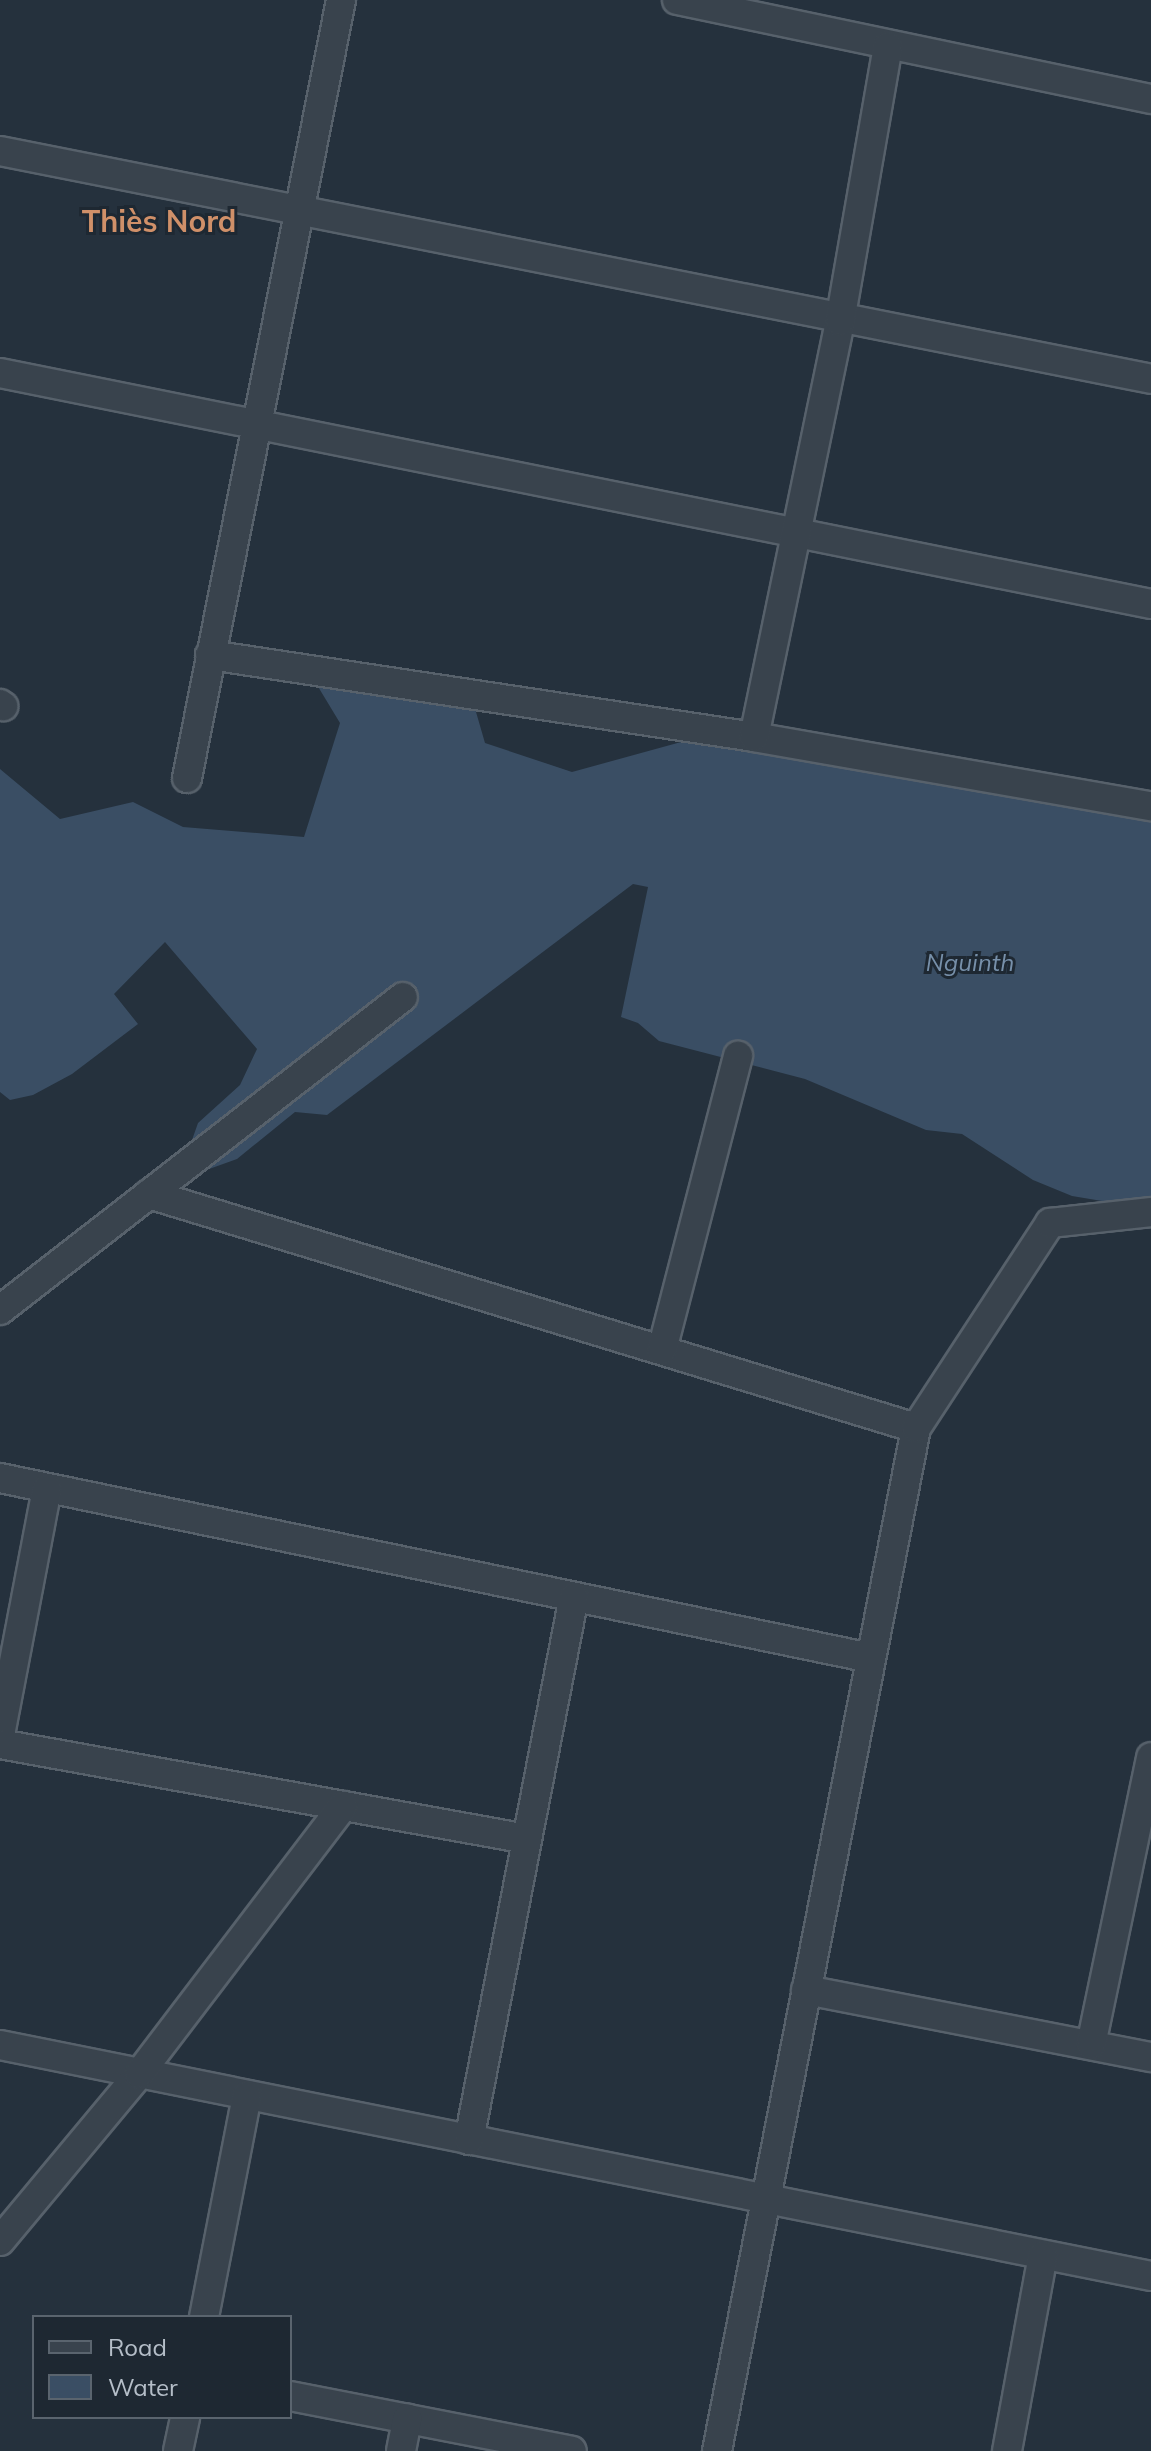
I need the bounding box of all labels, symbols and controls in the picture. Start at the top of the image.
district label: Thiès Nord [82,203,236,239]
water label: Nguinth [926,949,1014,977]
legend [32,2315,292,2419]
text: Road [108,2332,167,2362]
text: Water [108,2372,178,2402]

